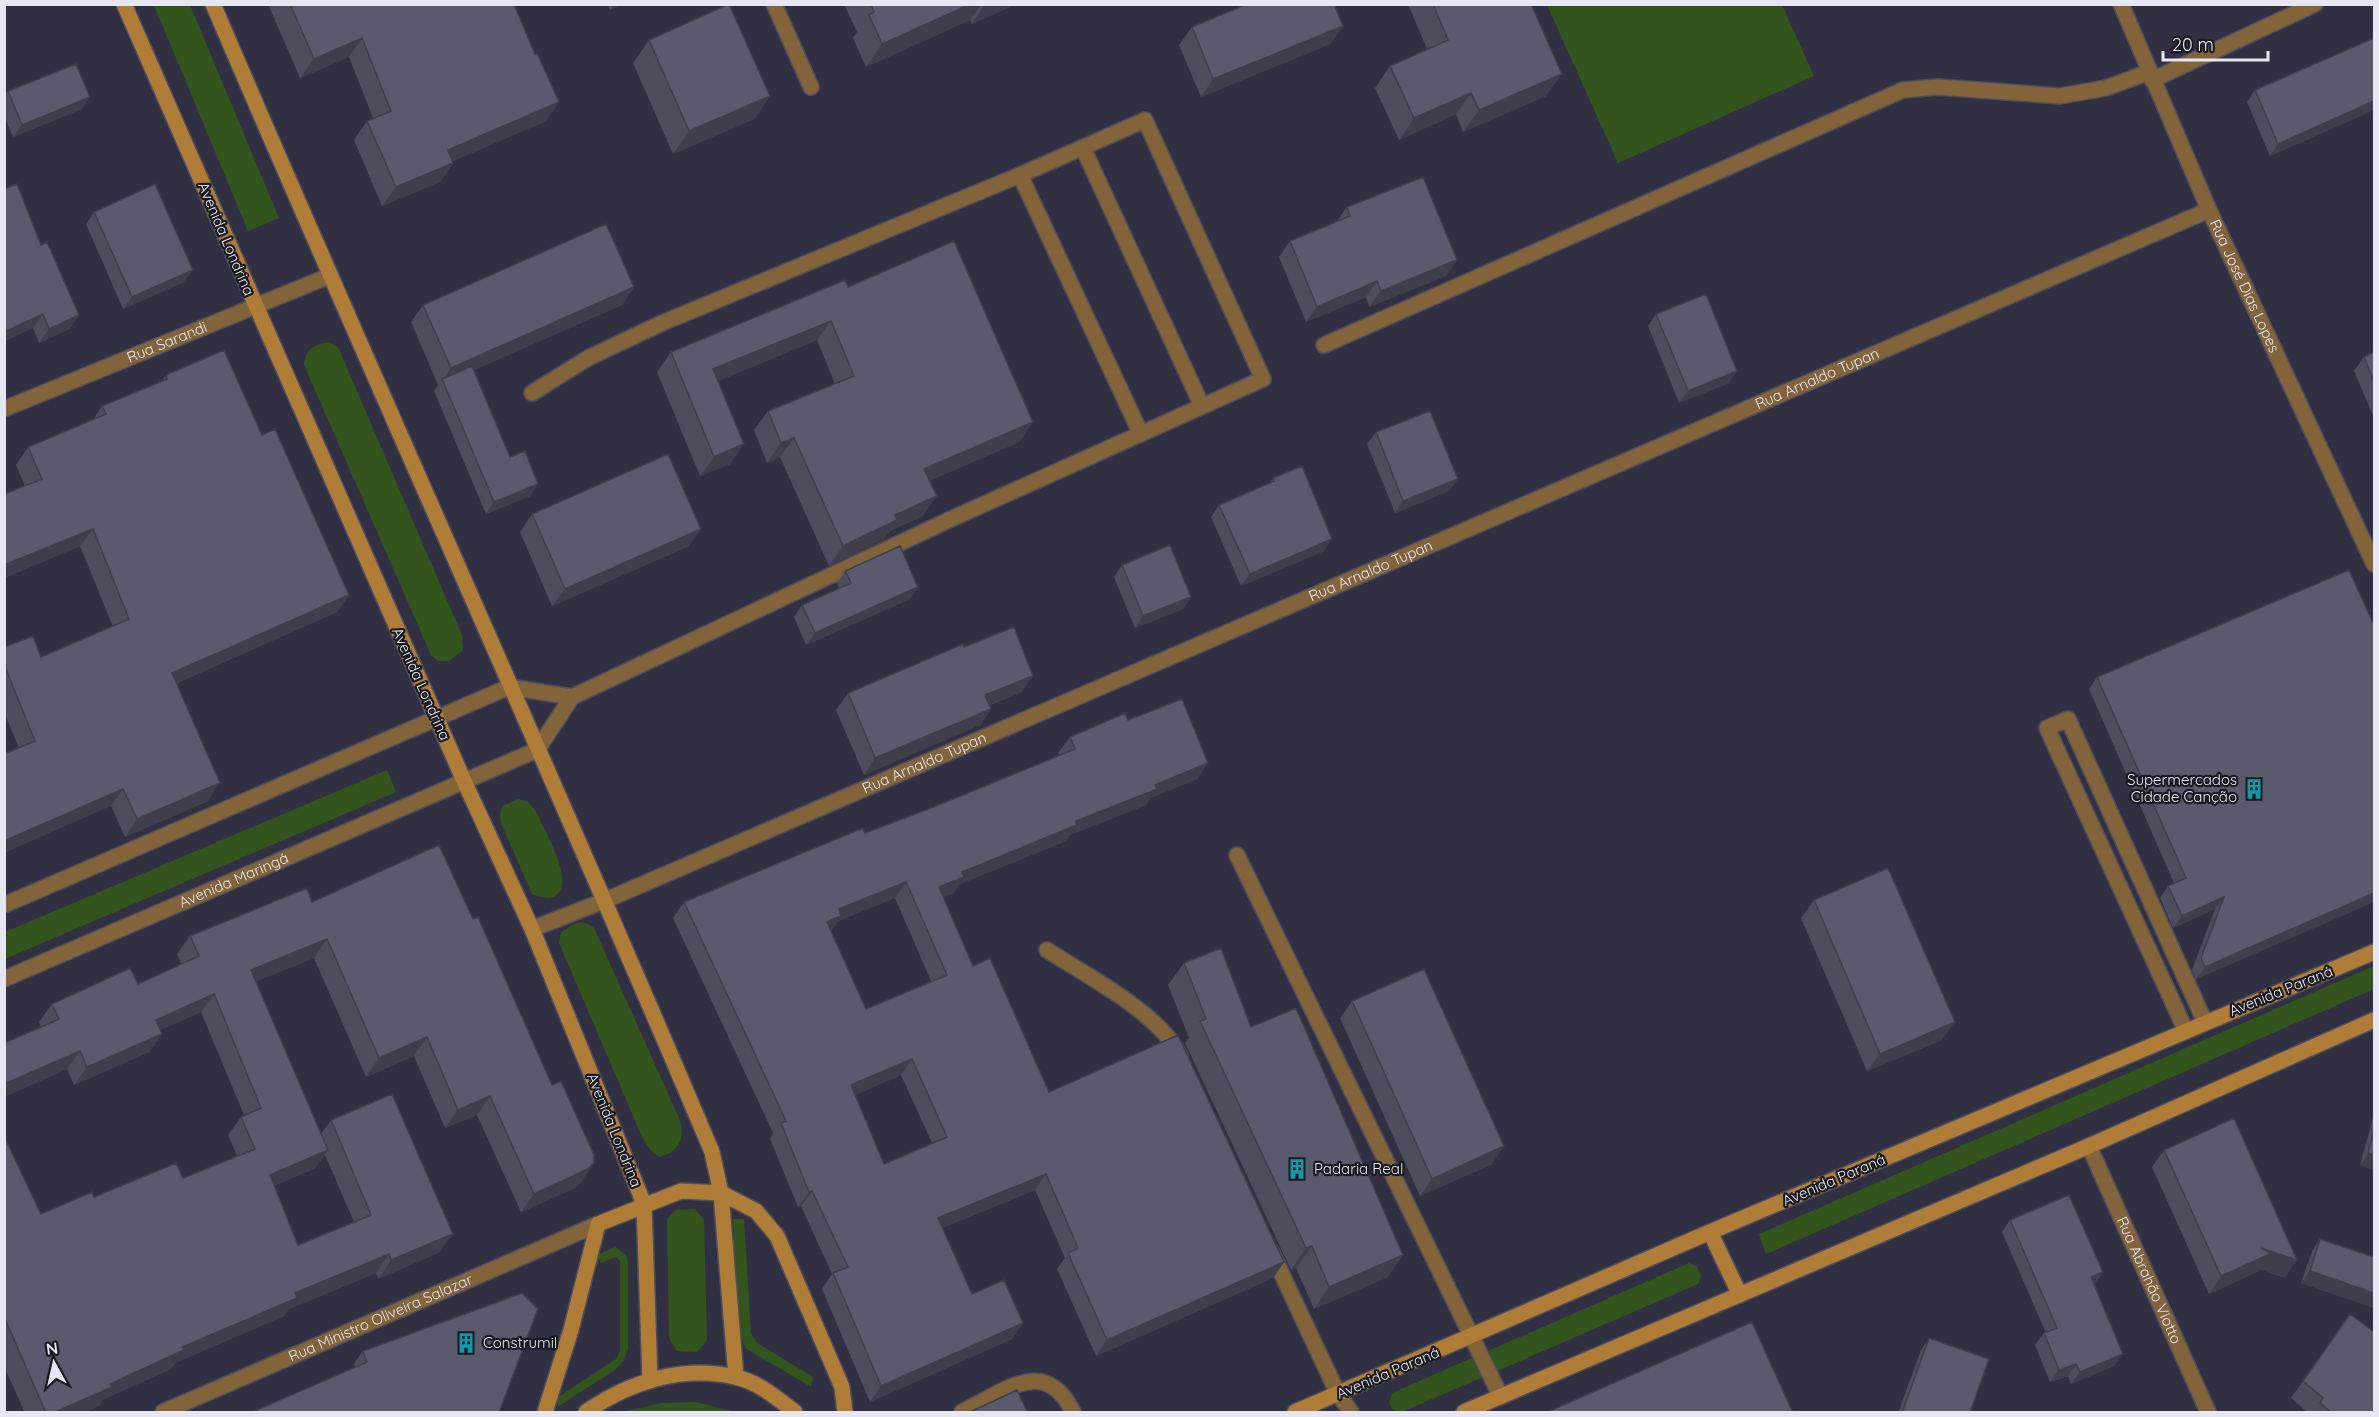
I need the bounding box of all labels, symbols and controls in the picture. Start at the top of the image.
scale bar [2163,24,2268,62]
text: 20 m [2172,33,2214,56]
street label: Avenida Londrina [194,179,259,298]
street label: Rua José Dias Lopes [2206,216,2284,356]
street label: Rua Sarandi [124,317,210,367]
street label: Rua Arnaldo Tupan [1752,343,1882,413]
street label: Rua Arnaldo Tupan [1306,535,1435,605]
street label: Avenida Londrina [388,625,455,743]
street label: Rua Arnaldo Tupan [859,727,989,798]
place label: Supermercados Cidade Canção [2127,770,2237,806]
building icon: Supermercados Cidade Canção [2242,777,2266,801]
street label: Avenida Maringá [176,848,291,912]
street label: Avenida Paraná [2226,961,2335,1020]
street label: Avenida Londrina [583,1070,646,1190]
street label: Avenida Paraná [1779,1149,1888,1210]
building icon: Padaria Real [1285,1157,1309,1181]
place label: Padaria Real [1314,1159,1403,1178]
street label: Rua Abrahão Viotto [2113,1213,2186,1347]
street label: Rua Ministro Oliveira Salazar [285,1269,475,1366]
building icon: Construmil [454,1331,478,1355]
north arrow [24,1333,84,1393]
place label: Construmil [483,1333,557,1352]
text: N [45,1337,59,1359]
street label: Avenida Paraná [1333,1342,1442,1403]

